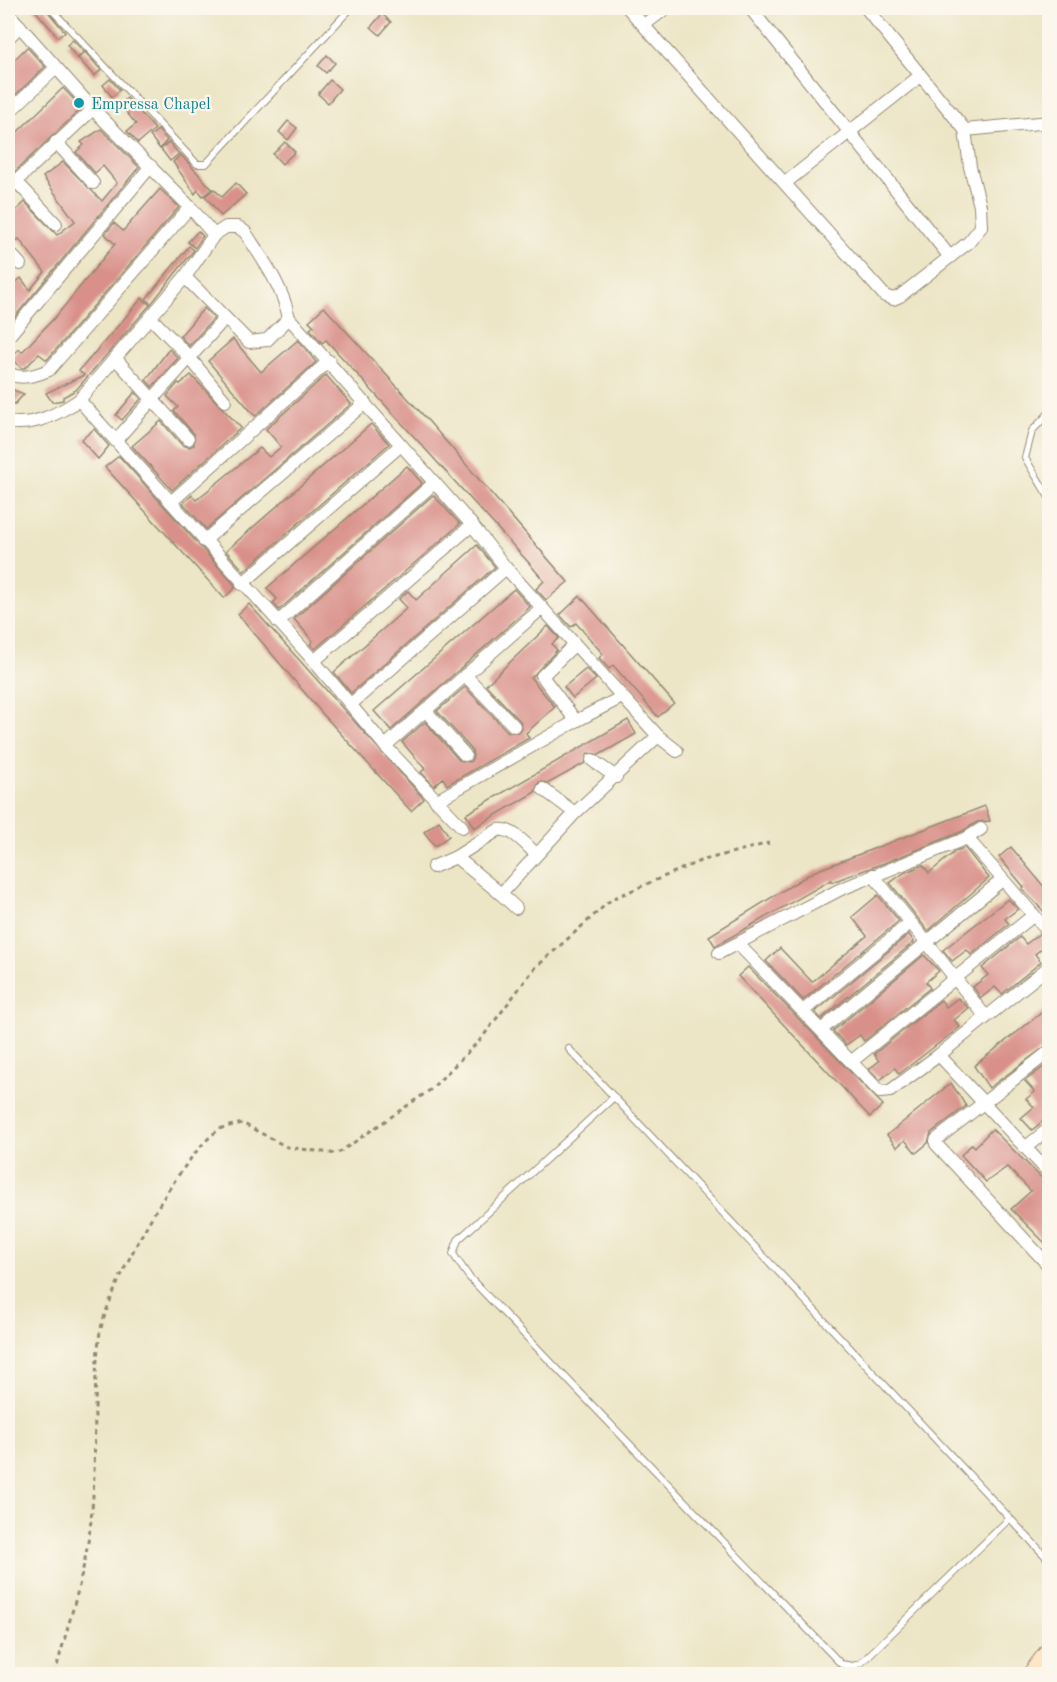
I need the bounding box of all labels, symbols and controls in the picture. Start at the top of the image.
marker: Empressa Chapel [72,96,86,110]
place label: Empressa Chapel [91,97,211,113]

